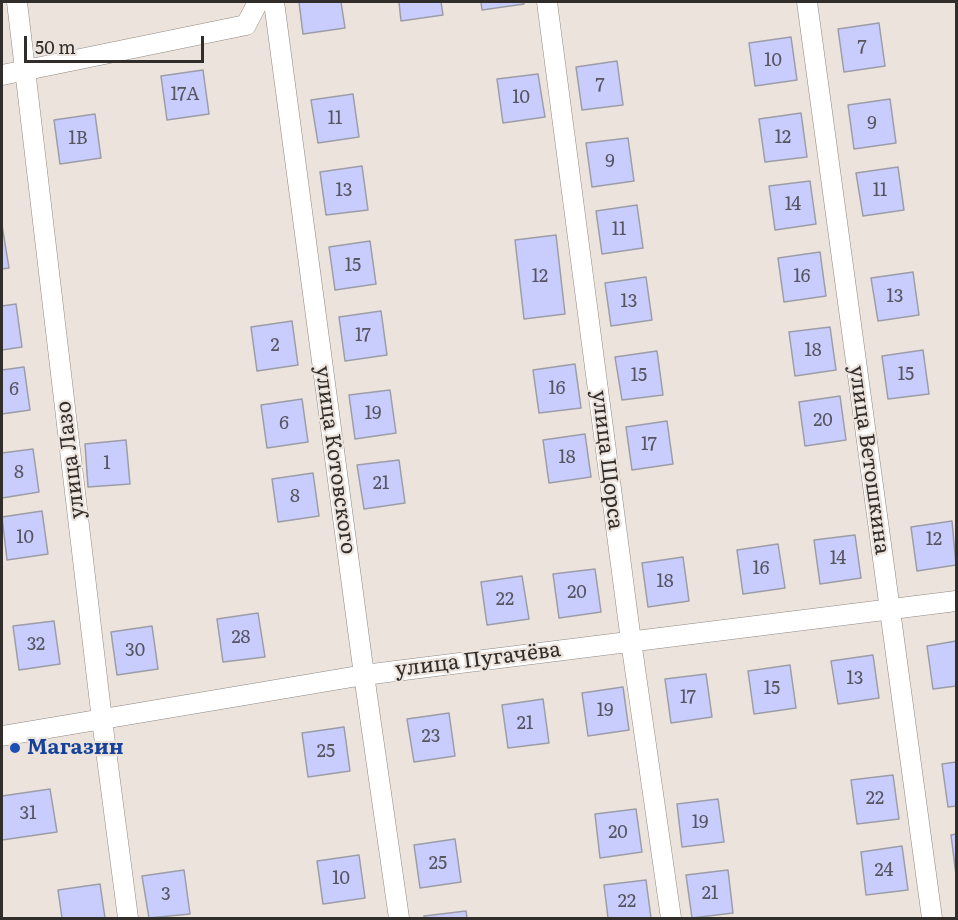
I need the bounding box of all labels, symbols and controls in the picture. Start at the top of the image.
scale bar [27,24,207,62]
text: 50 m [35,33,76,60]
house number: 7 [857,37,867,59]
house number: 10 [764,50,782,72]
house number: 7 [595,75,605,97]
house number: 17А [170,84,200,106]
house number: 10 [512,87,530,109]
house number: 11 [328,108,342,130]
house number: 9 [867,113,877,135]
house number: 12 [775,127,791,149]
house number: 1В [68,128,88,150]
house number: 9 [605,151,615,173]
house number: 13 [335,180,353,202]
house number: 11 [873,180,887,202]
house number: 14 [785,194,801,216]
house number: 11 [612,219,626,241]
house number: 15 [345,255,361,277]
house number: 12 [532,266,548,288]
house number: 16 [794,266,810,288]
house number: 13 [886,286,904,308]
house number: 13 [620,291,638,313]
house number: 17 [355,325,371,347]
house number: 2 [270,335,280,357]
house number: 18 [804,340,822,362]
street label: улица Котовского [309,364,361,556]
street label: улица Ветошкина [843,364,895,556]
house number: 15 [898,364,914,386]
house number: 15 [631,365,647,387]
house number: 16 [549,378,565,400]
house number: 6 [9,379,19,401]
street label: улица Щорса [586,389,628,531]
street label: улица Лазо [51,400,91,520]
house number: 19 [365,403,381,425]
house number: 20 [813,410,833,432]
house number: 6 [279,413,289,435]
house number: 17 [641,434,657,456]
house number: 18 [558,447,576,469]
house number: 1 [103,453,111,475]
house number: 8 [14,462,24,484]
house number: 21 [373,473,389,495]
house number: 8 [290,486,300,508]
house number: 10 [16,527,34,549]
house number: 12 [926,529,942,551]
house number: 14 [830,548,846,570]
house number: 16 [753,558,769,580]
house number: 18 [656,571,674,593]
house number: 20 [567,582,587,604]
house number: 22 [496,589,514,611]
house number: 28 [231,627,251,649]
house number: 32 [27,634,45,656]
street label: улица Пугачёва [394,637,562,683]
house number: 30 [125,640,145,662]
house number: 13 [846,668,864,690]
house number: 15 [764,678,780,700]
house number: 17 [680,687,696,709]
house number: 19 [597,700,613,722]
house number: 21 [517,713,533,735]
house number: 23 [422,726,440,748]
place label: Магазин [27,735,124,761]
marker: Магазин [8,741,22,755]
house number: 25 [317,741,335,763]
house number: 22 [866,788,884,810]
house number: 31 [19,803,37,825]
house number: 19 [692,812,708,834]
house number: 20 [608,822,628,844]
house number: 25 [429,853,447,875]
house number: 24 [874,860,894,882]
house number: 10 [332,868,350,890]
house number: 21 [702,883,718,905]
house number: 3 [161,884,171,906]
house number: 22 [618,891,636,913]

